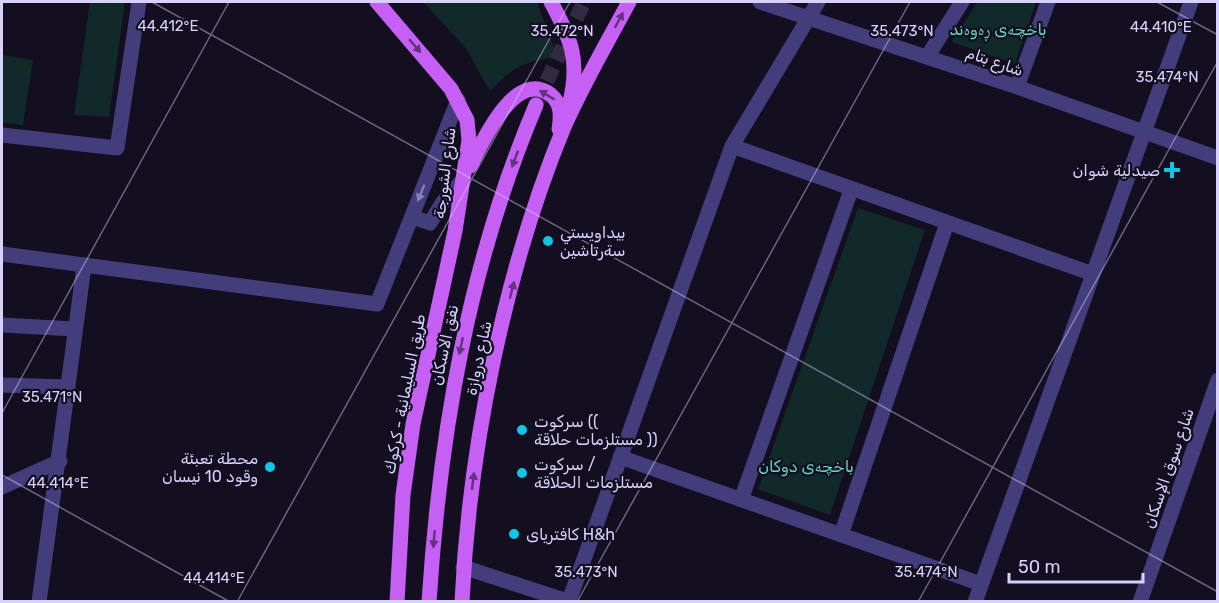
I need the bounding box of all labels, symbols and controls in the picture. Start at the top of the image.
one-way arrow [614,12,624,29]
text: 44.412°E [137,17,199,35]
text: 44.410°E [1130,18,1192,36]
park label: باخچەی ڕەوەند [949,20,1047,42]
text: 35.472°N [530,22,594,40]
text: 35.473°N [870,22,934,40]
one-way arrow [408,38,421,53]
street label: شارع بتام [963,43,1026,82]
text: 35.474°N [1135,68,1199,86]
one-way arrow [538,90,555,100]
street label: شارع الشورجة [429,126,462,220]
one-way arrow [509,150,519,168]
place label: صيدلية شوان [1072,161,1160,181]
marker: صيدلية شوان [1165,163,1179,177]
one-way arrow [416,184,425,202]
place label: بيداويستي سةرتاشين [560,223,625,261]
marker: بيداويستي سةرتاشين [541,234,555,248]
one-way arrow [508,281,518,299]
street label: نفق الاسكان [427,303,463,387]
street label: طريق السليمانية - كركوك [380,312,430,476]
street label: شارع دروازة [461,319,498,397]
one-way arrow [456,337,465,356]
text: 35.471°N [22,388,82,406]
street label: شارع سوق الإسكان [1139,406,1200,531]
place label: سركوت (( مستلزمات حلاقة )) [534,412,658,450]
marker: سركوت (( مستلزمات حلاقة )) [515,423,529,437]
place label: محطة تعبئة وقود 10 نيسان [162,449,258,487]
place label: سركوت / مستلزمات الحلاقة [534,455,653,493]
park label: باخچەی دوکان [758,457,854,477]
marker: محطة تعبئة وقود 10 نيسان [263,460,277,474]
marker: سركوت / مستلزمات الحلاقة [515,466,529,480]
one-way arrow [469,471,478,490]
text: 44.414°E [27,474,89,492]
place label: کافتریای H&h [526,525,615,545]
marker: کافتریای H&h [507,527,521,541]
one-way arrow [429,530,439,549]
scale bar [1009,546,1142,584]
text: 50 m [1018,556,1061,578]
text: 35.473°N [554,563,618,581]
text: 35.474°N [894,563,958,581]
text: 44.414°E [183,569,245,587]

